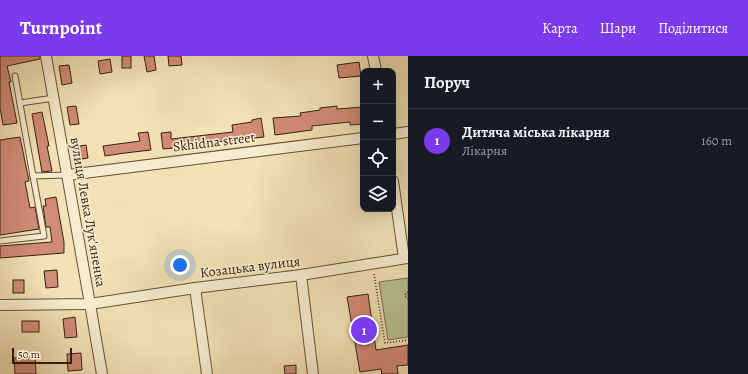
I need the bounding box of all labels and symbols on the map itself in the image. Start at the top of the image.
street label: Skhidna street [172,127,257,156]
street label: вулиця Левка Лук'яненка [65,136,111,289]
street label: Козацька вулиця [199,251,301,283]
your location [170,255,190,275]
pin: 1 [351,315,377,345]
scale bar [12,346,72,365]

